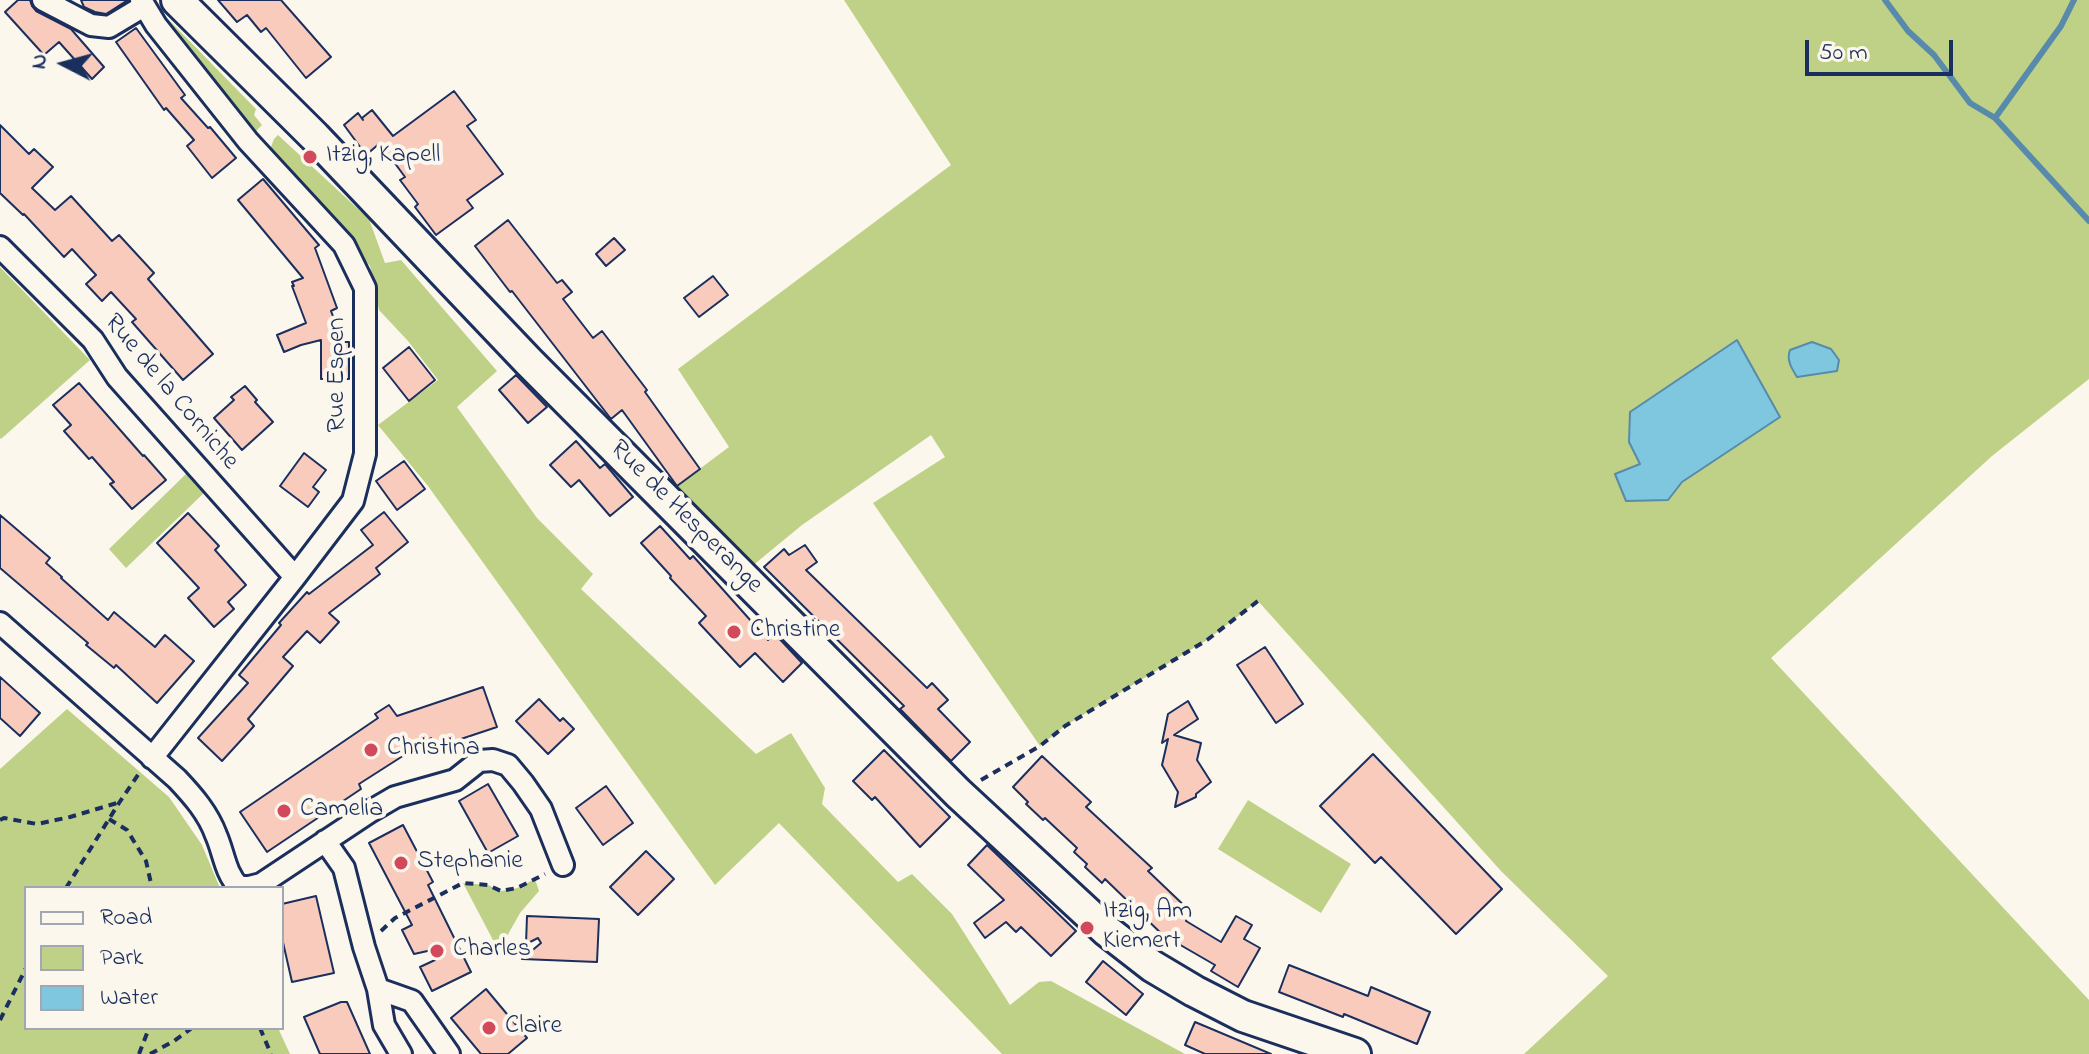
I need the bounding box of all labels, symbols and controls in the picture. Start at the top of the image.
north arrow [24,24,104,104]
scale bar [1809,24,1957,74]
text: 50 m [1819,36,1868,71]
text: N [23,52,57,71]
place label: Itzig, Kapell [326,141,440,173]
marker: Itzig, Kapell [301,148,319,166]
street label: Rue de la Corniche [96,309,244,477]
street label: Rue Espen [323,318,355,432]
street label: Rue de Hesperange [602,435,768,601]
place label: Christine [750,616,840,648]
marker: Christine [725,623,743,641]
place label: Christina [387,734,480,766]
marker: Christina [362,741,380,759]
place label: Camelia [300,795,383,827]
marker: Camelia [275,802,293,820]
place label: Stephanie [417,847,523,879]
marker: Stephanie [392,854,410,872]
legend [24,886,284,1030]
place label: Itzig, Am Kiemert [1103,897,1192,958]
text: Road [100,901,152,936]
marker: Itzig, Am Kiemert [1078,919,1096,937]
place label: Charles [453,935,531,967]
text: Park [100,941,143,976]
marker: Charles [428,942,446,960]
text: Water [100,981,158,1016]
place label: Claire [505,1012,562,1044]
marker: Claire [480,1019,498,1037]

